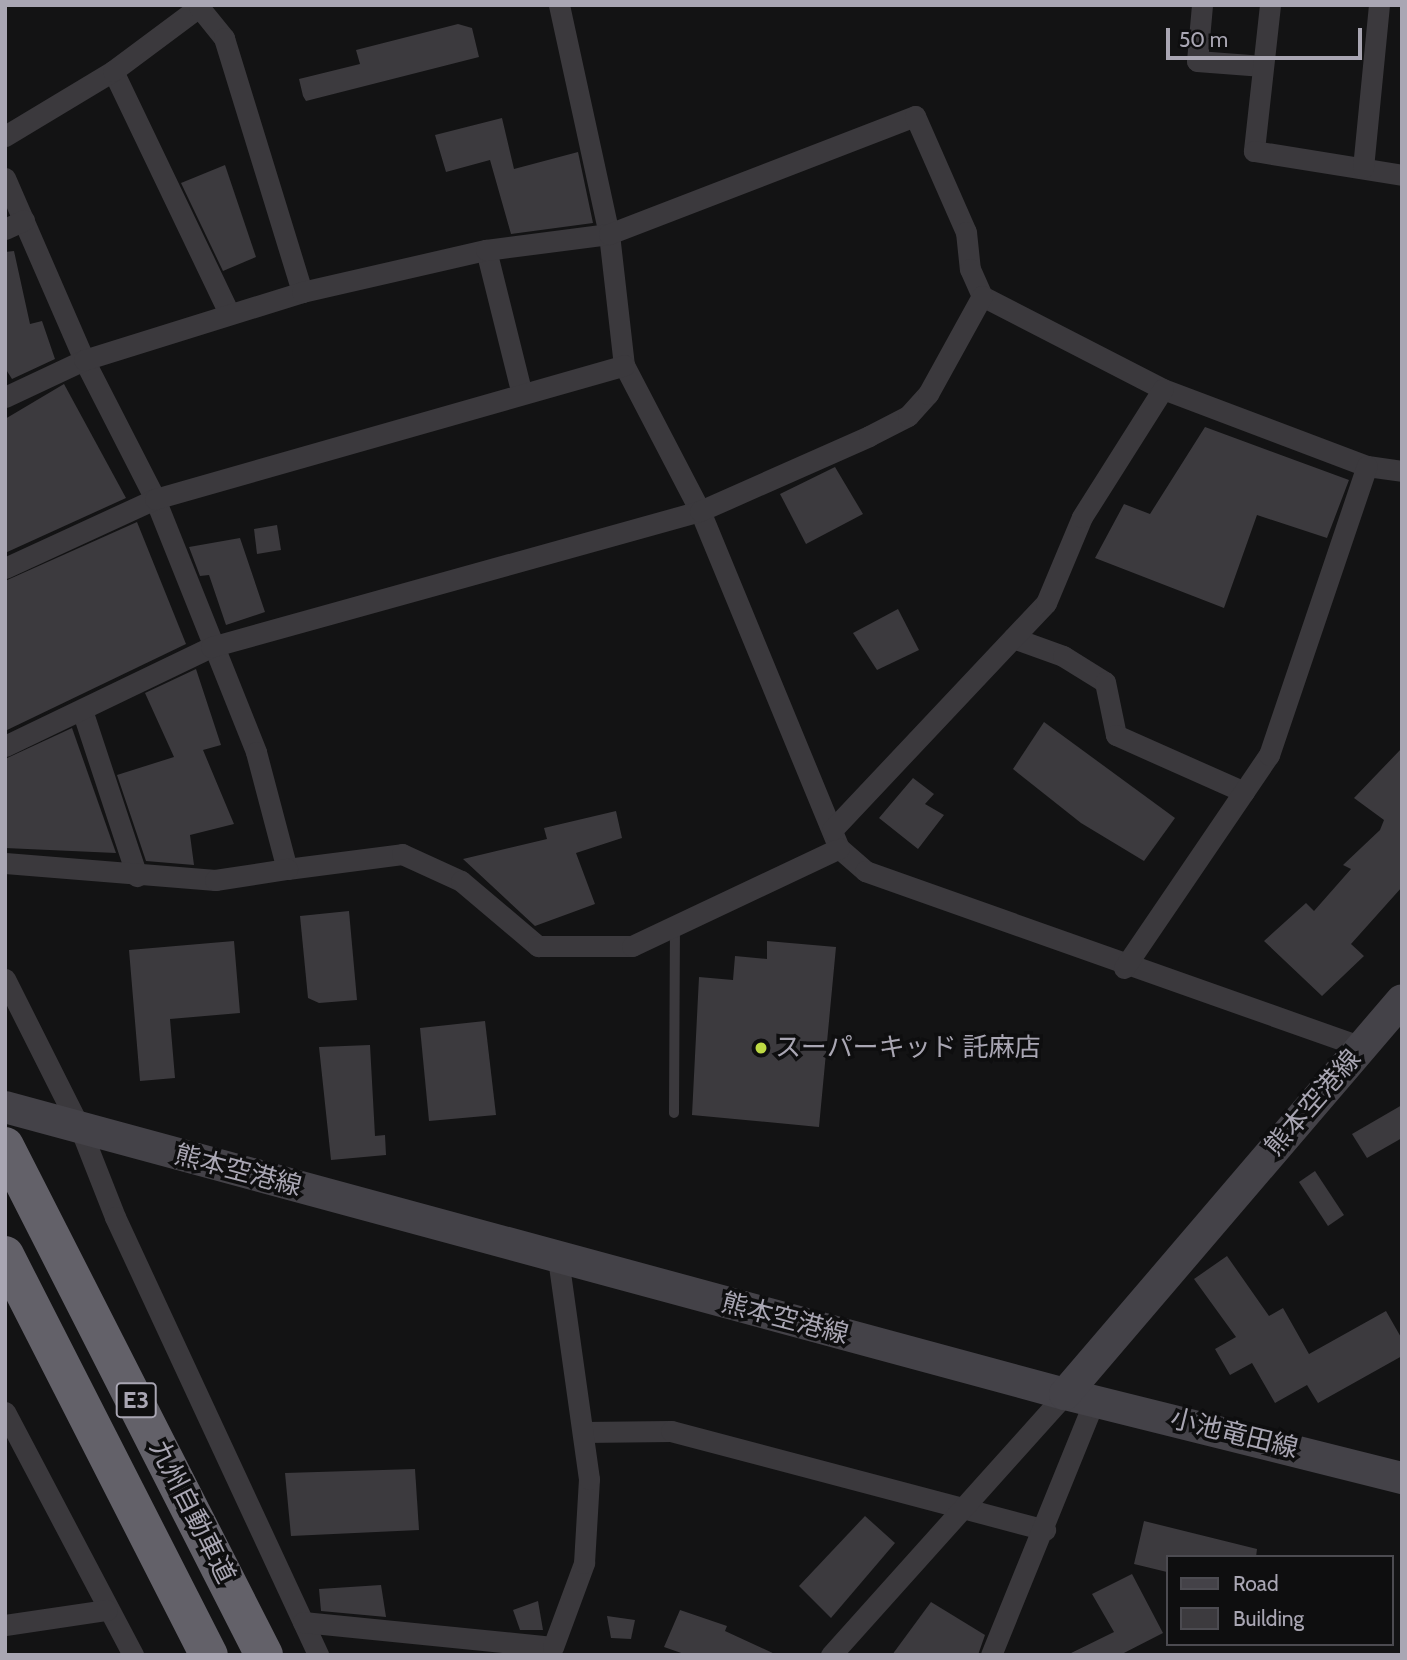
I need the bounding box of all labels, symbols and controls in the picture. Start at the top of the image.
scale bar [1169,14,1365,58]
text: 50 m [1179,27,1228,52]
place label: スーパーキッド 託麻店 [775,1032,1041,1064]
marker: スーパーキッド 託麻店 [753,1040,769,1056]
street label: 熊本空港線 [1259,1044,1367,1162]
street label: 熊本空港線 [171,1139,305,1203]
street label: 熊本空港線 [718,1287,852,1351]
road number: E3 [115,1380,157,1420]
street label: 小池竜田線 [1167,1403,1301,1465]
street label: 九州自動車道 [143,1435,241,1589]
legend [1166,1555,1393,1646]
text: Road [1233,1571,1279,1596]
text: Building [1233,1606,1304,1631]

